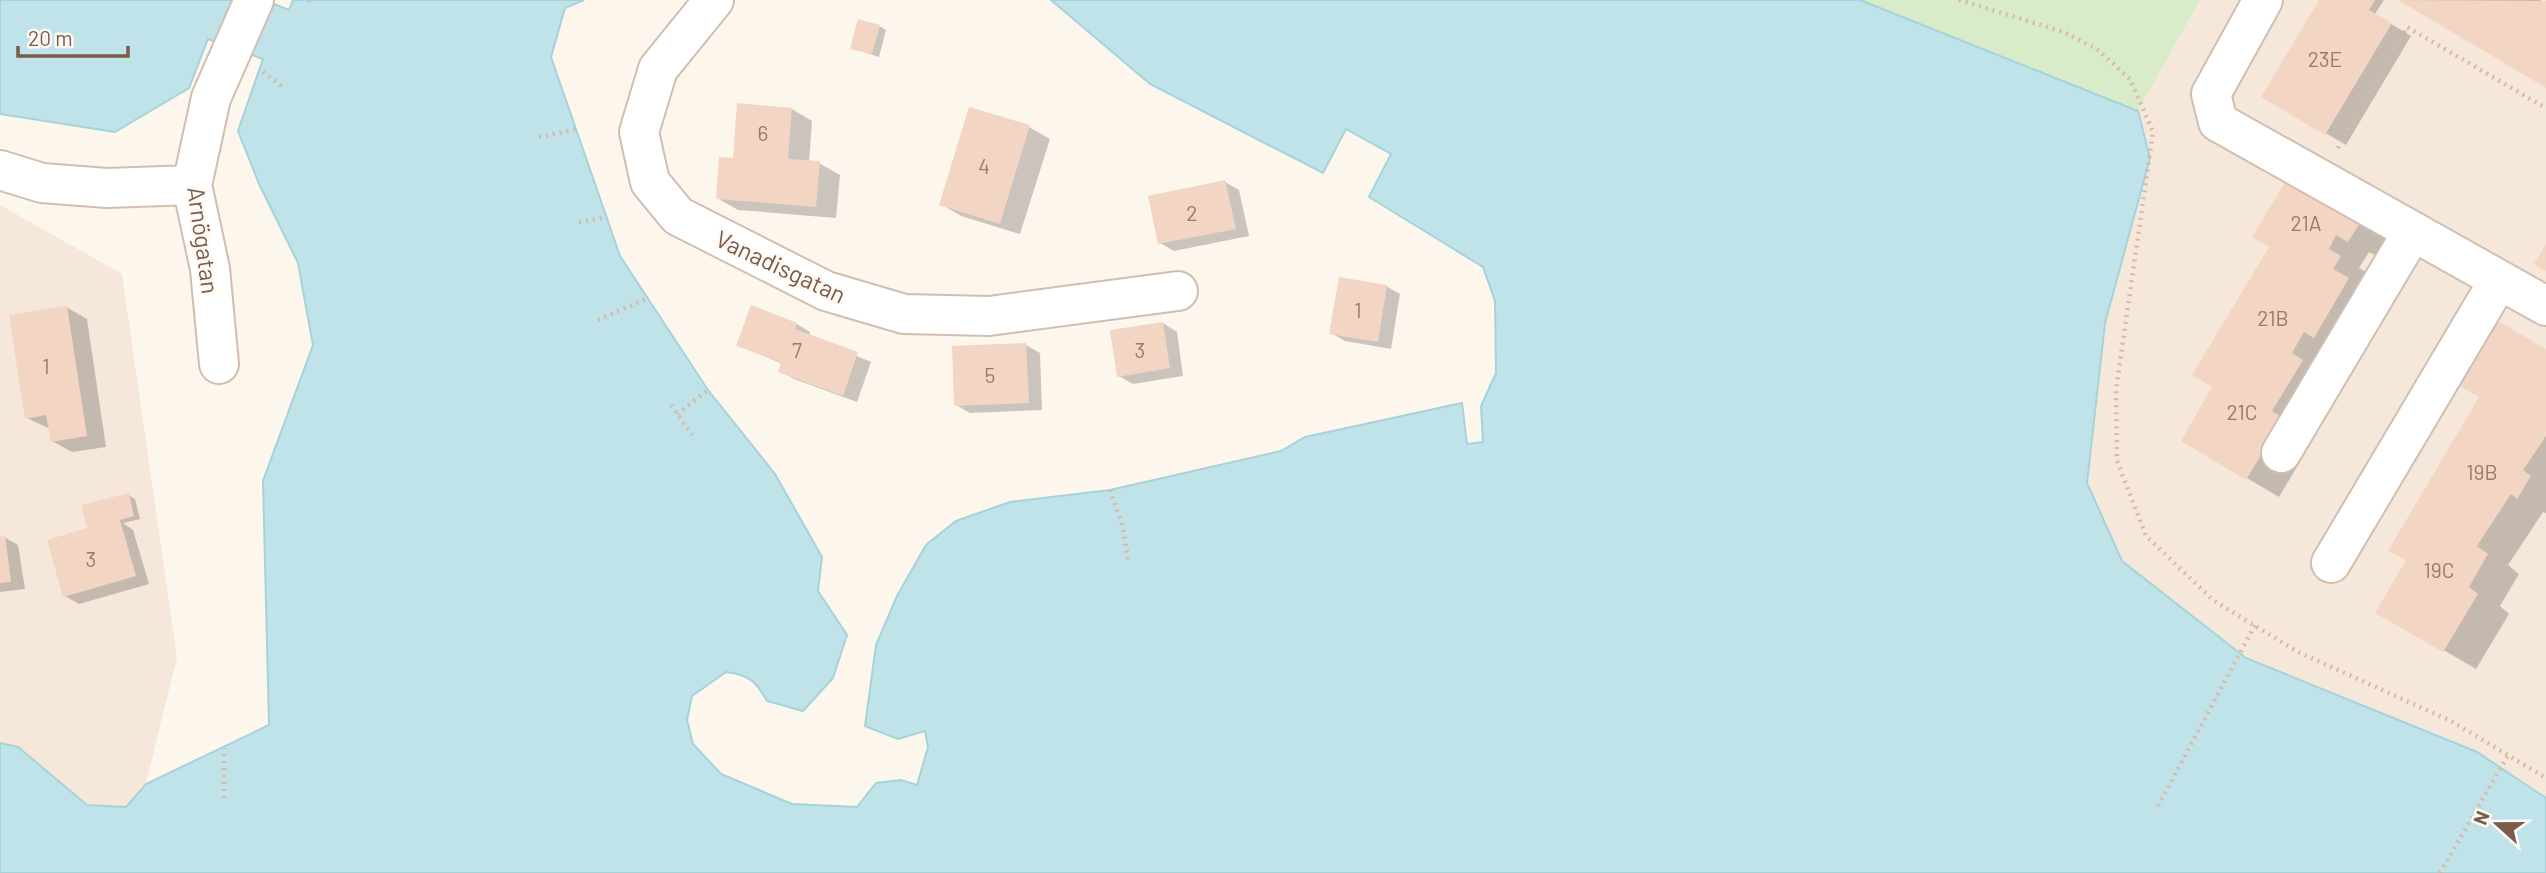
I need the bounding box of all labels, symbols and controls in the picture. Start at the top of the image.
scale bar [18,14,128,58]
text: 20 m [28,25,73,50]
house number: 23E [2308,46,2342,71]
house number: 6 [758,120,768,145]
house number: 4 [978,153,990,178]
street label: Arnögatan [182,185,226,295]
house number: 2 [1186,200,1198,225]
house number: 21A [2290,210,2322,235]
street label: Vanadisgatan [711,223,851,309]
house number: 1 [1354,297,1362,322]
house number: 21B [2257,305,2289,330]
house number: 7 [792,337,802,362]
house number: 3 [1135,337,1145,362]
house number: 1 [42,353,50,378]
house number: 5 [985,362,995,387]
house number: 21C [2226,399,2258,424]
house number: 19B [2466,459,2498,484]
house number: 3 [86,546,96,571]
house number: 19C [2423,557,2455,582]
north arrow [2462,789,2532,859]
text: N [2468,808,2494,828]

